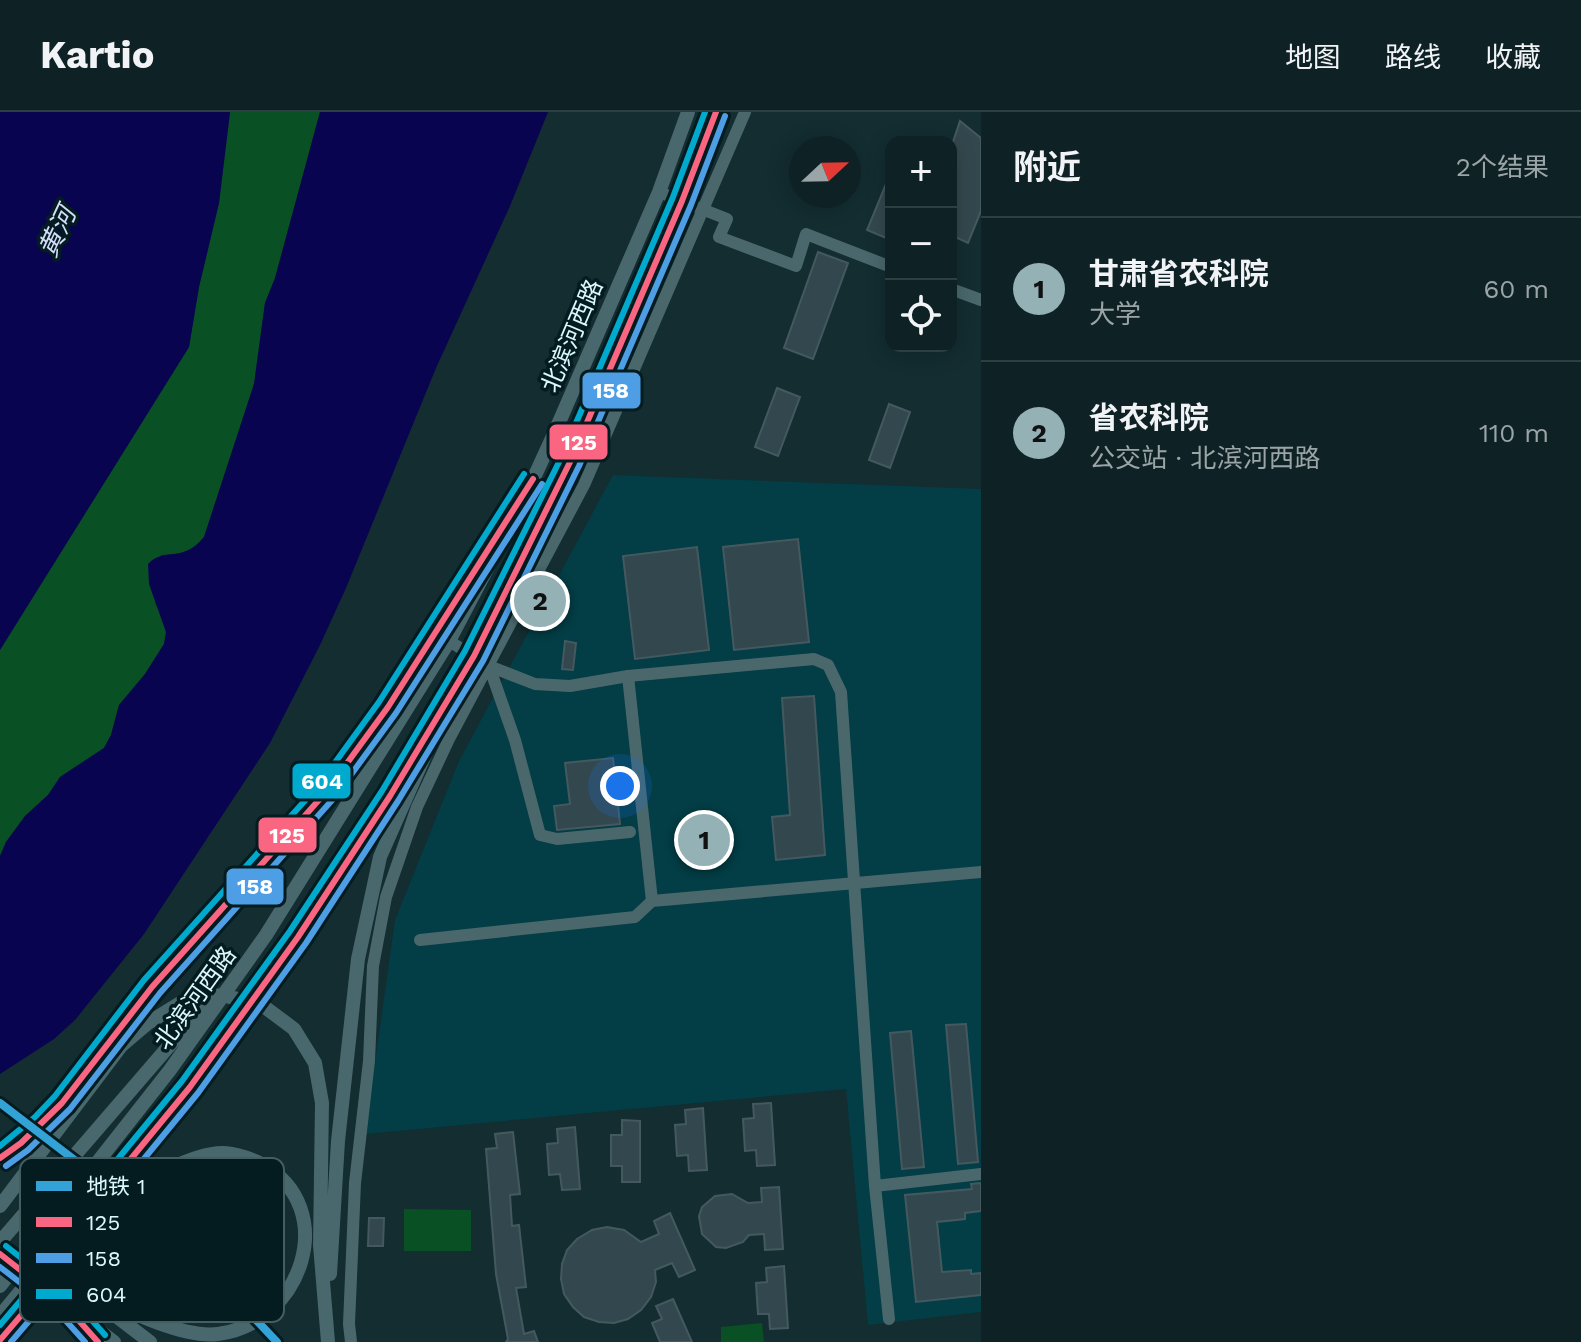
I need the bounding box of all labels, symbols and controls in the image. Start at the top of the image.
text: Kartio [40,33,154,77]
text: 地图 [1285,41,1341,74]
text: 路线 [1385,41,1441,74]
text: 收藏 [1485,41,1541,74]
north arrow [789,136,861,208]
map controls [885,136,957,352]
button: + [885,136,957,208]
text: 附近 [1013,147,1081,187]
text: 2个结果 [1456,152,1549,182]
water label: 黄河 [32,198,84,262]
button: − [885,208,957,280]
text: 甘肃省农科院 [1089,256,1269,291]
text: 1 [1033,274,1045,304]
text: 60 m [1483,274,1549,304]
street label: 北滨河西路 [536,275,608,397]
button: locate [885,280,957,352]
text: 大学 [1089,299,1141,329]
line badge: 158 [581,371,642,410]
text: 158 [593,378,629,403]
text: 省农科院 [1089,400,1209,435]
text: 2 [1031,418,1047,448]
text: 110 m [1479,418,1549,448]
line badge: 125 [548,423,609,461]
text: 125 [561,430,597,455]
text: 公交站 · 北滨河西路 [1089,443,1321,473]
pin: 2 [514,571,566,631]
line badge: 604 [291,762,352,800]
your location [600,766,640,806]
text: 604 [301,769,343,794]
pin: 1 [678,810,730,870]
line badge: 125 [257,816,318,854]
text: 125 [269,823,305,848]
line badge: 158 [225,867,285,906]
text: 158 [237,874,273,899]
street label: 北滨河西路 [148,941,242,1055]
legend [20,1158,284,1322]
text: 地铁 1 [86,1174,146,1199]
text: 125 [86,1210,120,1235]
text: 158 [86,1246,121,1271]
text: 604 [86,1282,127,1307]

